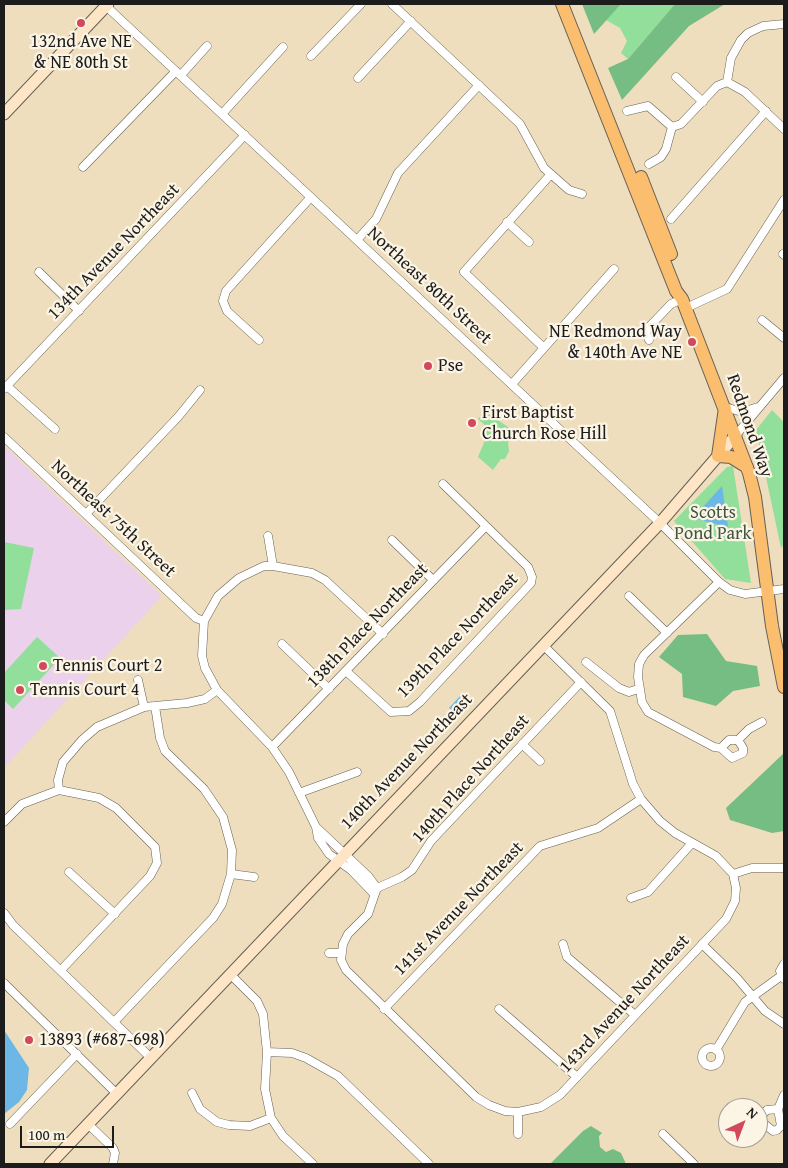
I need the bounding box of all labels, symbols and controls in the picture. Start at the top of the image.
marker: 132nd Ave NE & NE 80th St [75,17,87,29]
place label: 132nd Ave NE & NE 80th St [30,31,132,74]
street label: 134th Avenue Northeast [43,179,185,325]
street label: Northeast 80th Street [362,223,496,349]
place label: NE Redmond Way & 140th Ave NE [549,321,682,364]
marker: NE Redmond Way & 140th Ave NE [686,336,698,348]
place label: Pse [438,355,463,377]
marker: Pse [422,360,434,372]
street label: Redmond Way [721,371,777,481]
place label: First Baptist Church Rose Hill [482,402,607,444]
marker: First Baptist Church Rose Hill [466,417,478,429]
street label: Northeast 75th Street [46,456,180,582]
park label: Scotts Pond Park [674,502,752,544]
street label: 138th Place Northeast [303,559,433,693]
street label: 139th Place Northeast [393,569,523,703]
place label: Tennis Court 2 [53,655,162,677]
marker: Tennis Court 2 [37,660,49,672]
place label: Tennis Court 4 [30,679,139,701]
marker: Tennis Court 4 [14,684,26,696]
street label: 140th Avenue Northeast [336,689,478,835]
street label: 140th Place Northeast [408,710,534,848]
street label: 141st Avenue Northeast [389,837,529,981]
street label: 143rd Avenue Northeast [555,930,695,1078]
place label: 13893 (#687-698) [39,1029,165,1051]
marker: 13893 (#687-698) [23,1034,35,1046]
north arrow [718,1098,768,1148]
text: N [742,1102,763,1123]
scale bar [22,1116,116,1148]
text: 100 m [28,1124,65,1145]

